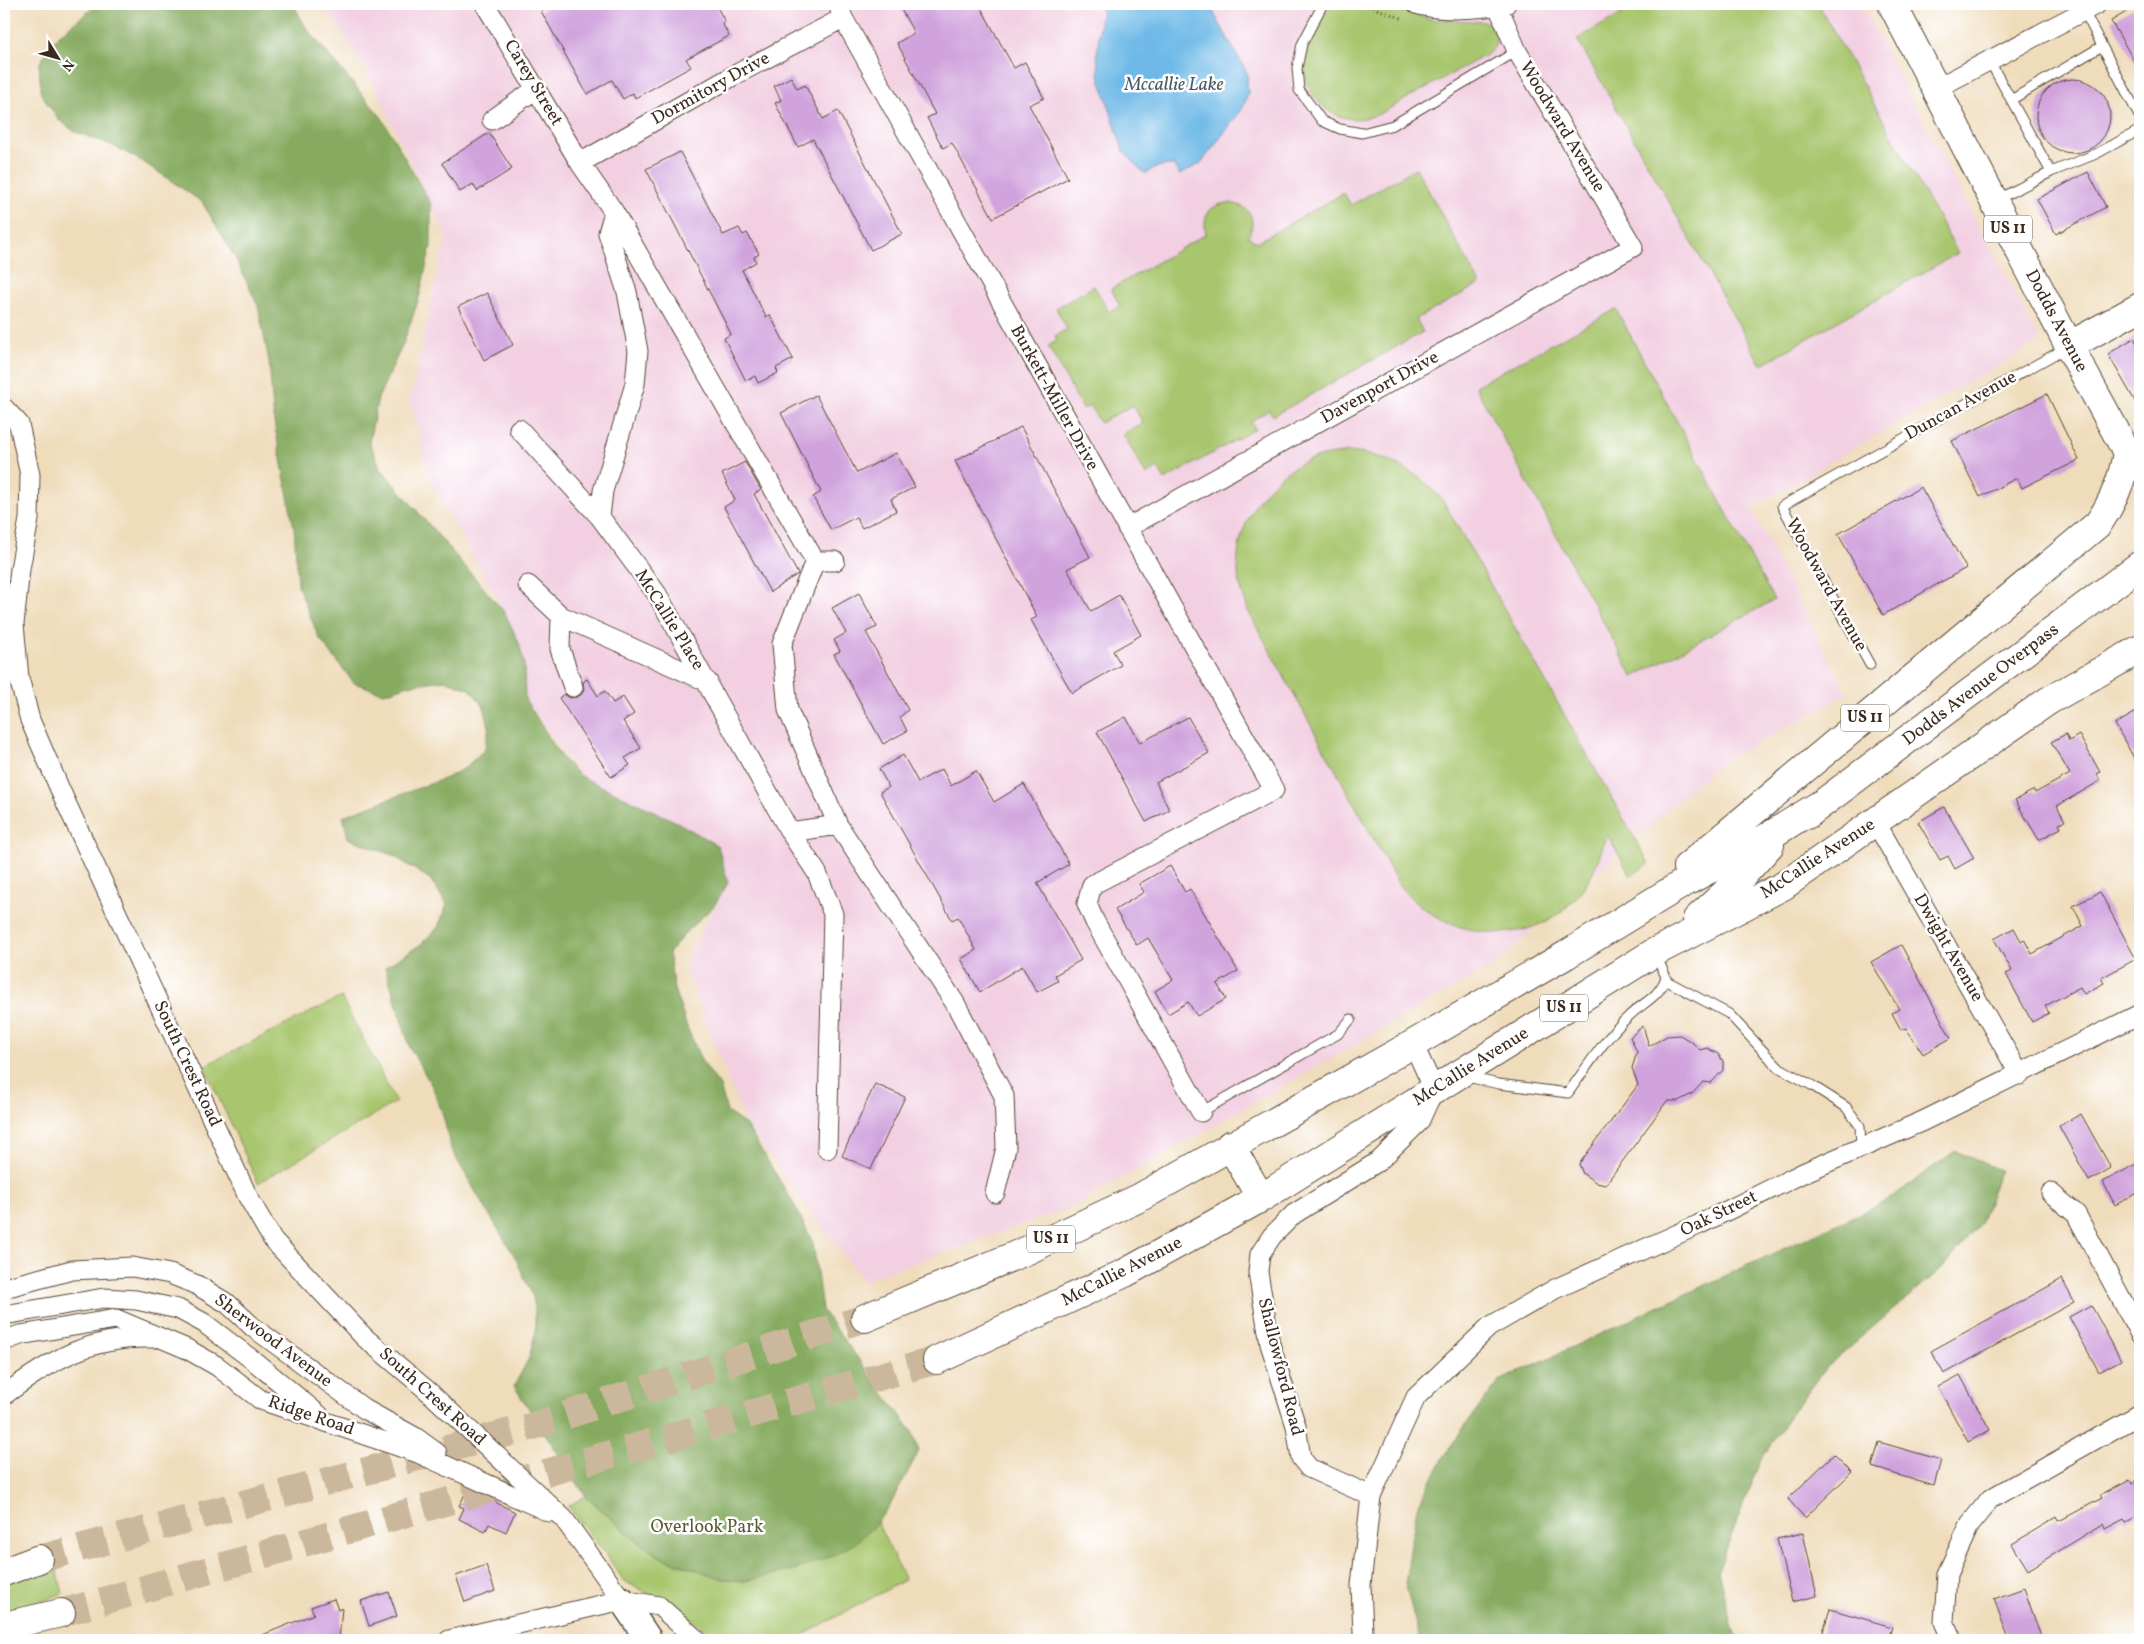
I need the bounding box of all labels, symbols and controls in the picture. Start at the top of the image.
north arrow [32,32,82,82]
street label: Carey Street [497,35,569,131]
street label: Dormitory Drive [647,46,775,132]
text: N [57,55,78,75]
street label: Woodward Avenue [1513,57,1611,197]
water label: Mccallie Lake [1124,72,1223,98]
road number: US 11 [1984,215,2032,242]
street label: Dodds Avenue [2018,265,2094,377]
street label: Burkett-Miller Drive [1004,321,1104,475]
street label: Davenport Drive [1316,345,1444,431]
street label: Duncan Avenue [1901,365,2021,447]
street label: Woodward Avenue [1779,514,1873,656]
street label: McCallie Place [628,565,710,675]
street label: Dodds Avenue Overpass [1898,618,2064,752]
road number: US 11 [1841,704,1889,731]
street label: McCallie Avenue [1756,812,1880,906]
street label: Dwight Avenue [1907,889,1989,1007]
road number: US 11 [1540,994,1588,1021]
street label: South Crest Road [147,997,227,1131]
street label: McCallie Avenue [1408,1021,1534,1113]
street label: Oak Street [1676,1185,1762,1243]
road number: US 11 [1027,1226,1075,1252]
street label: McCallie Avenue [1057,1231,1187,1313]
street label: Sherwood Avenue [209,1288,337,1394]
street label: Shallowford Road [1251,1295,1309,1439]
street label: South Crest Road [373,1342,491,1452]
street label: Ridge Road [264,1390,358,1442]
park label: Overlook Park [650,1515,764,1540]

